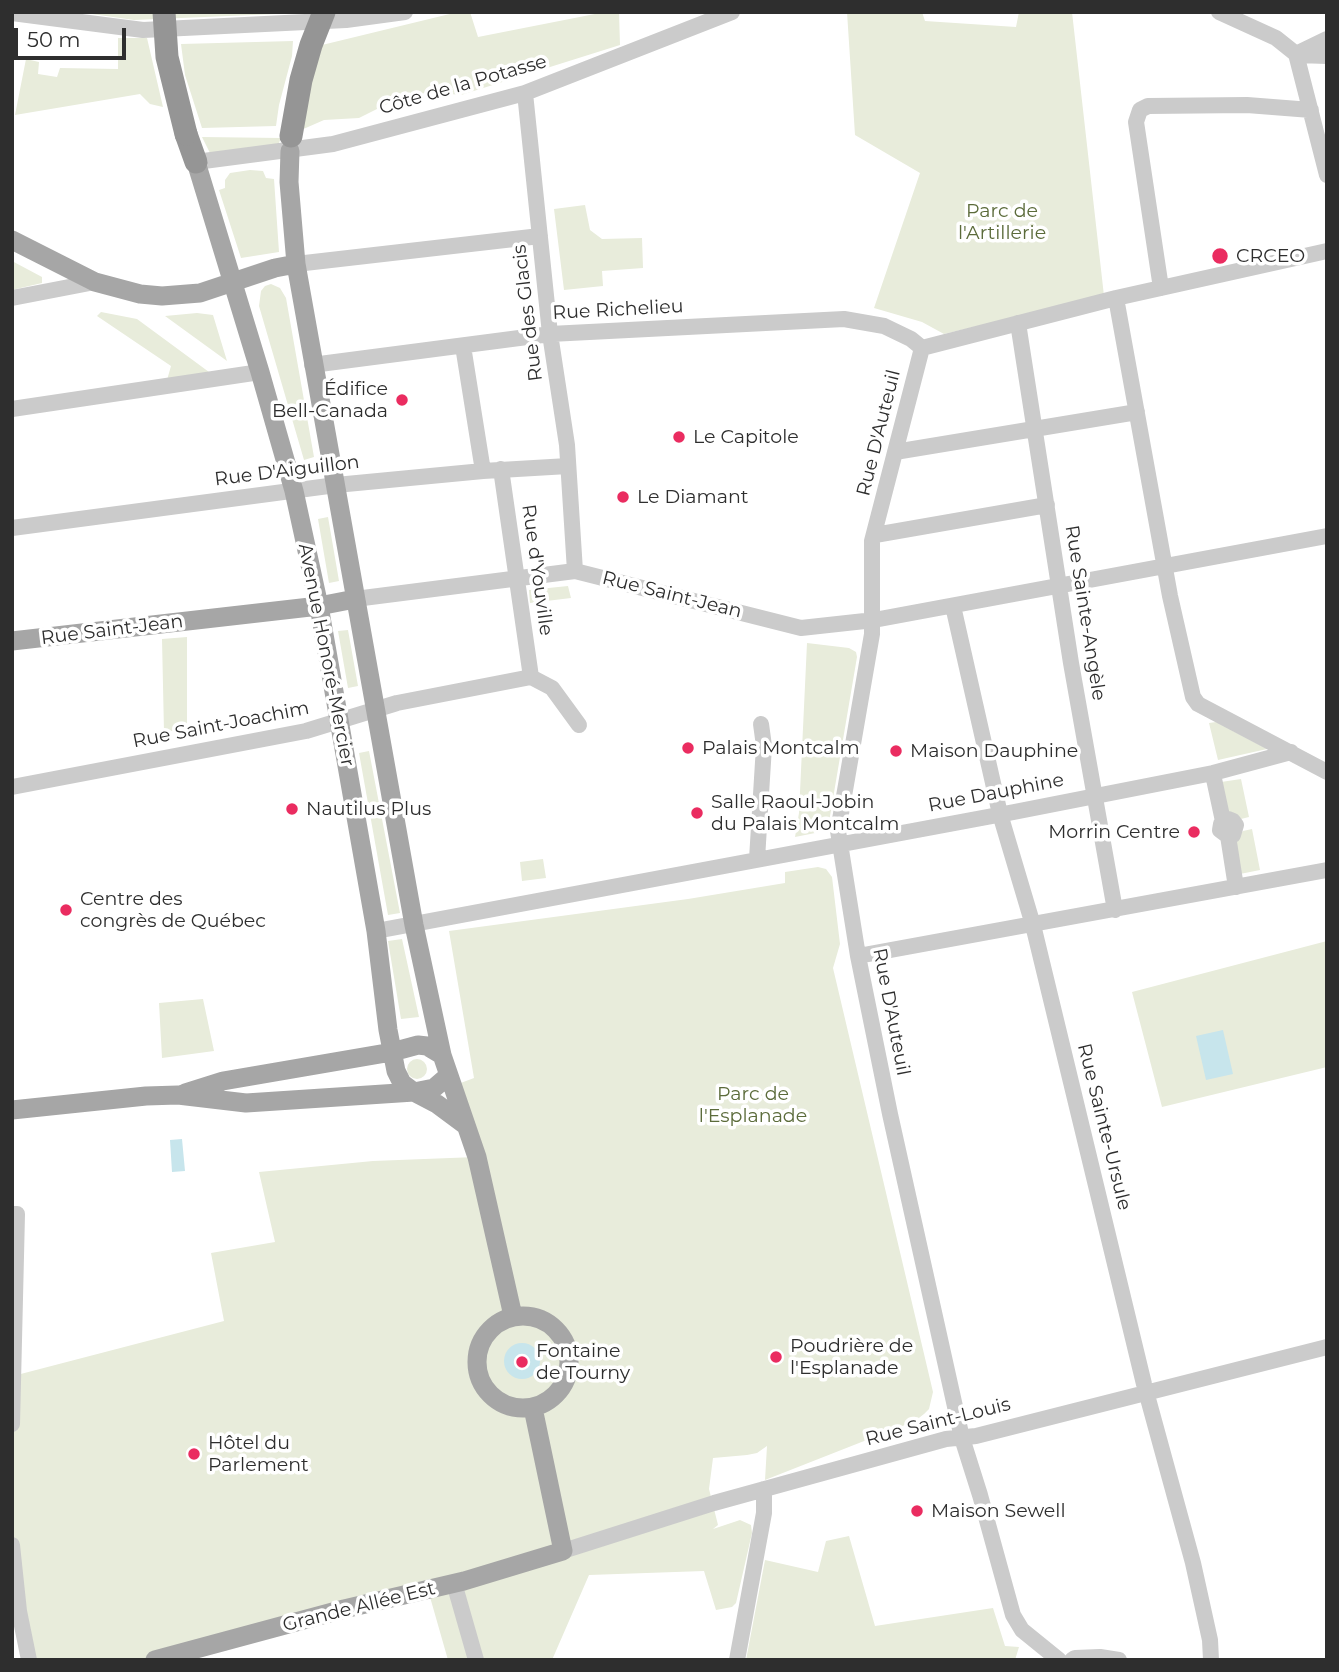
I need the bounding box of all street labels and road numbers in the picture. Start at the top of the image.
street label: Côte de la Potasse [377,50,549,120]
street label: Rue des Glacis [508,243,548,383]
street label: Rue Richelieu [552,295,684,325]
street label: Rue D'Auteuil [852,367,906,499]
street label: Rue D'Aiguillon [213,451,361,491]
street label: Rue d'Youville [516,503,558,637]
street label: Rue Sainte-Angèle [1060,524,1110,702]
street label: Avenue Honoré-Mercier [293,541,359,769]
street label: Rue Saint-Jean [600,567,744,623]
street label: Rue Saint-Jean [40,610,184,650]
street label: Rue Saint-Joachim [131,697,311,753]
street label: Rue Dauphine [926,769,1066,817]
street label: Rue D'Auteuil [867,946,915,1078]
street label: Rue Sainte-Ursule [1072,1041,1136,1213]
street label: Rue Saint-Louis [863,1393,1013,1451]
street label: Grande Allée Est [280,1577,438,1637]

